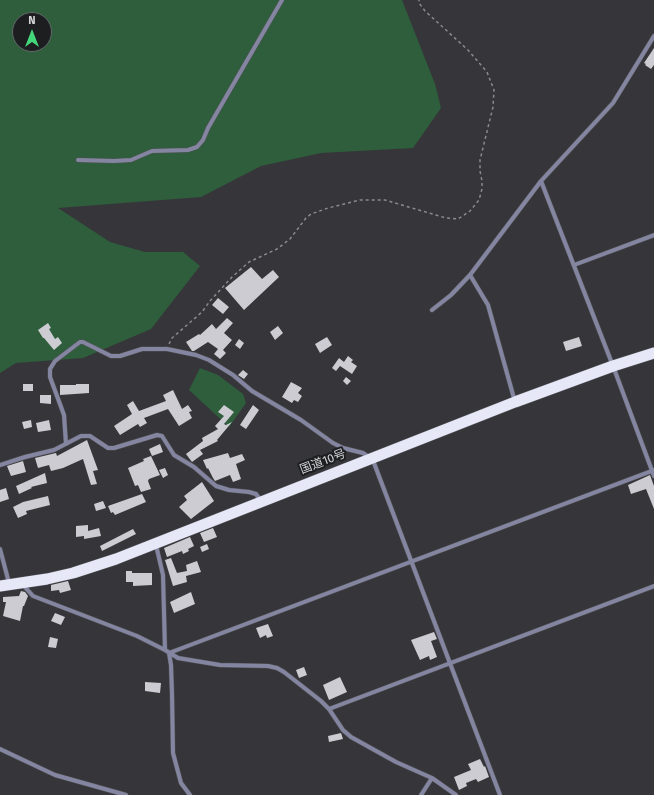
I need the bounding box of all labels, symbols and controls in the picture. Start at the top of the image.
north arrow [12,12,52,52]
text: N [28,14,36,27]
street label: 国道10号 [298,447,348,477]

